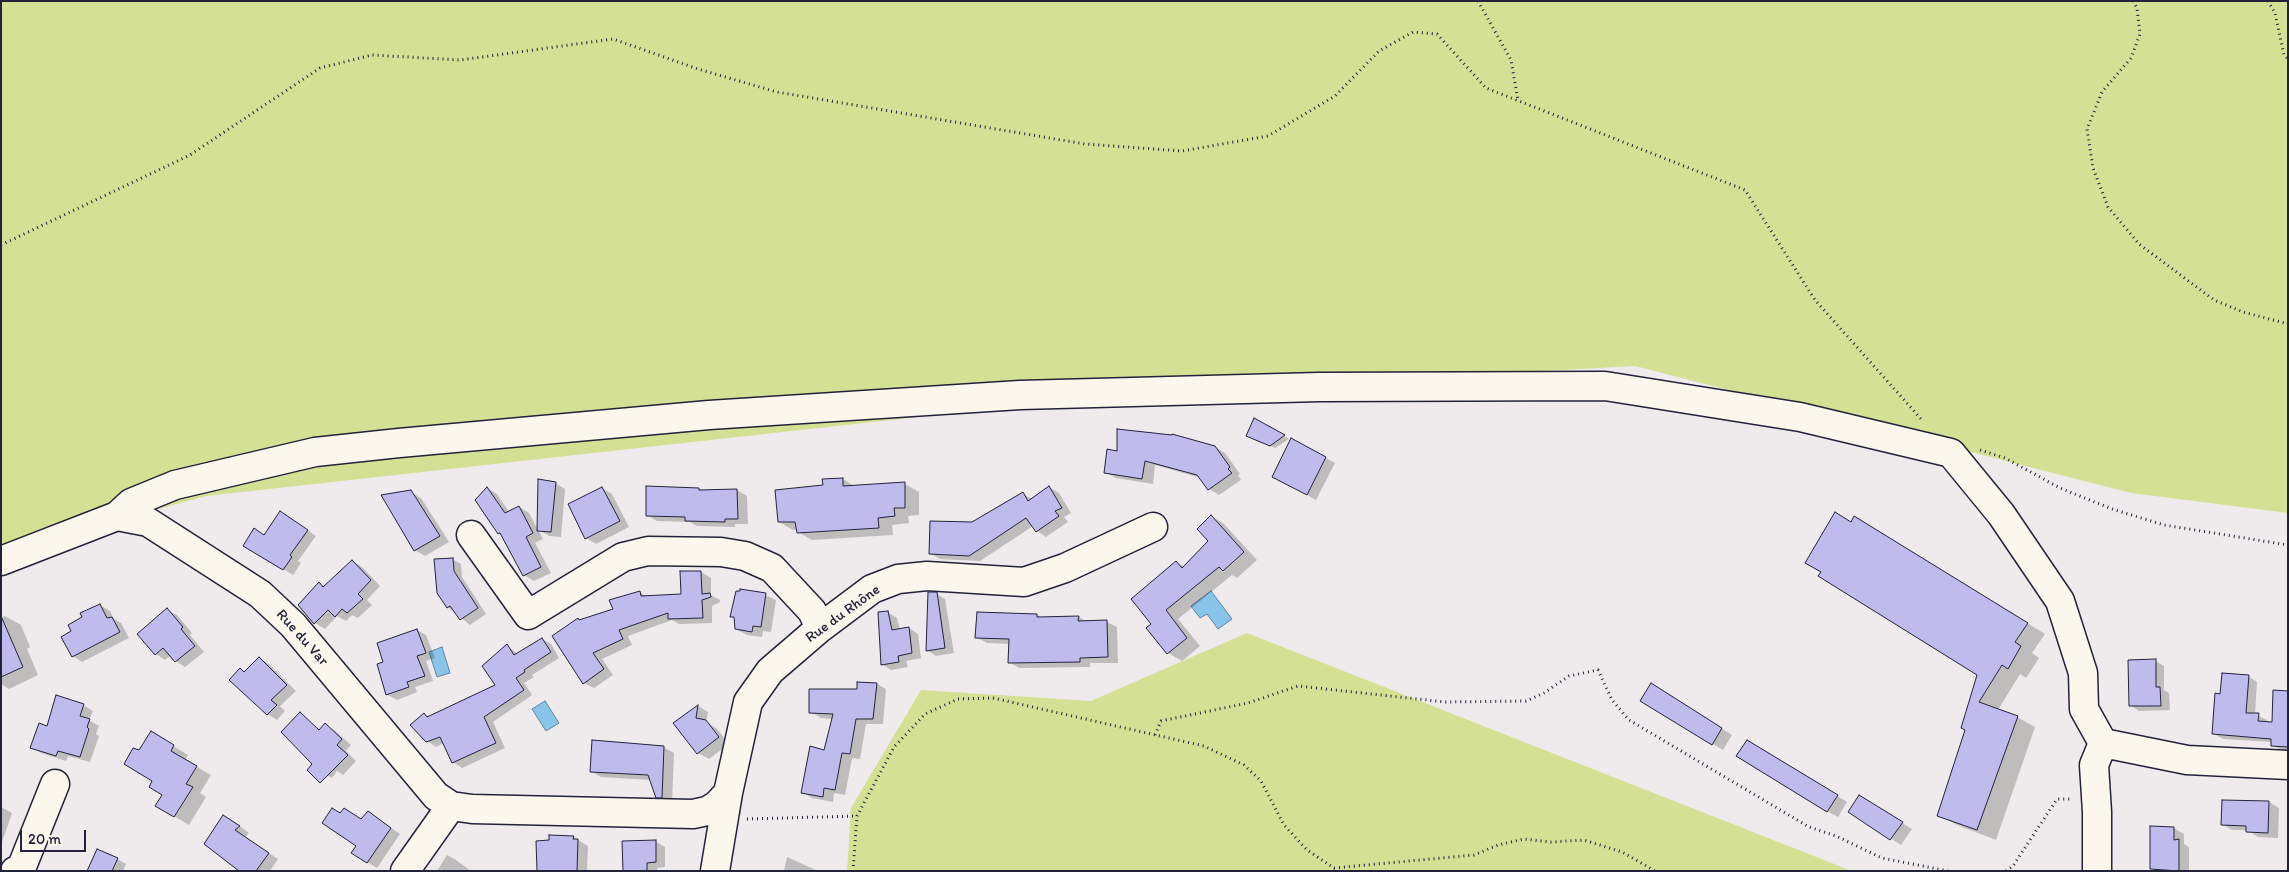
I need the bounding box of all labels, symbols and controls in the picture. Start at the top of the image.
street label: Rue du Rhône [802,581,884,647]
street label: Rue du Var [272,606,332,670]
scale bar [22,820,89,852]
text: 20 m [28,830,61,848]

